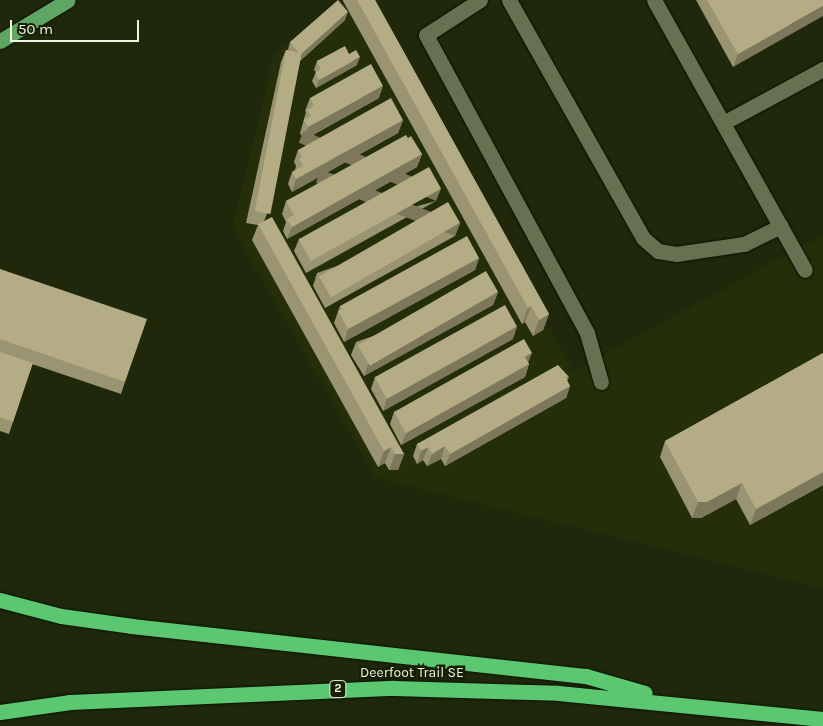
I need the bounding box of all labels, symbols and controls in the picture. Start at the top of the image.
scale bar [12,10,141,42]
text: 50 m [18,20,53,38]
street label: Deerfoot Trail SE [360,665,464,681]
road number: 2 [329,680,347,699]

